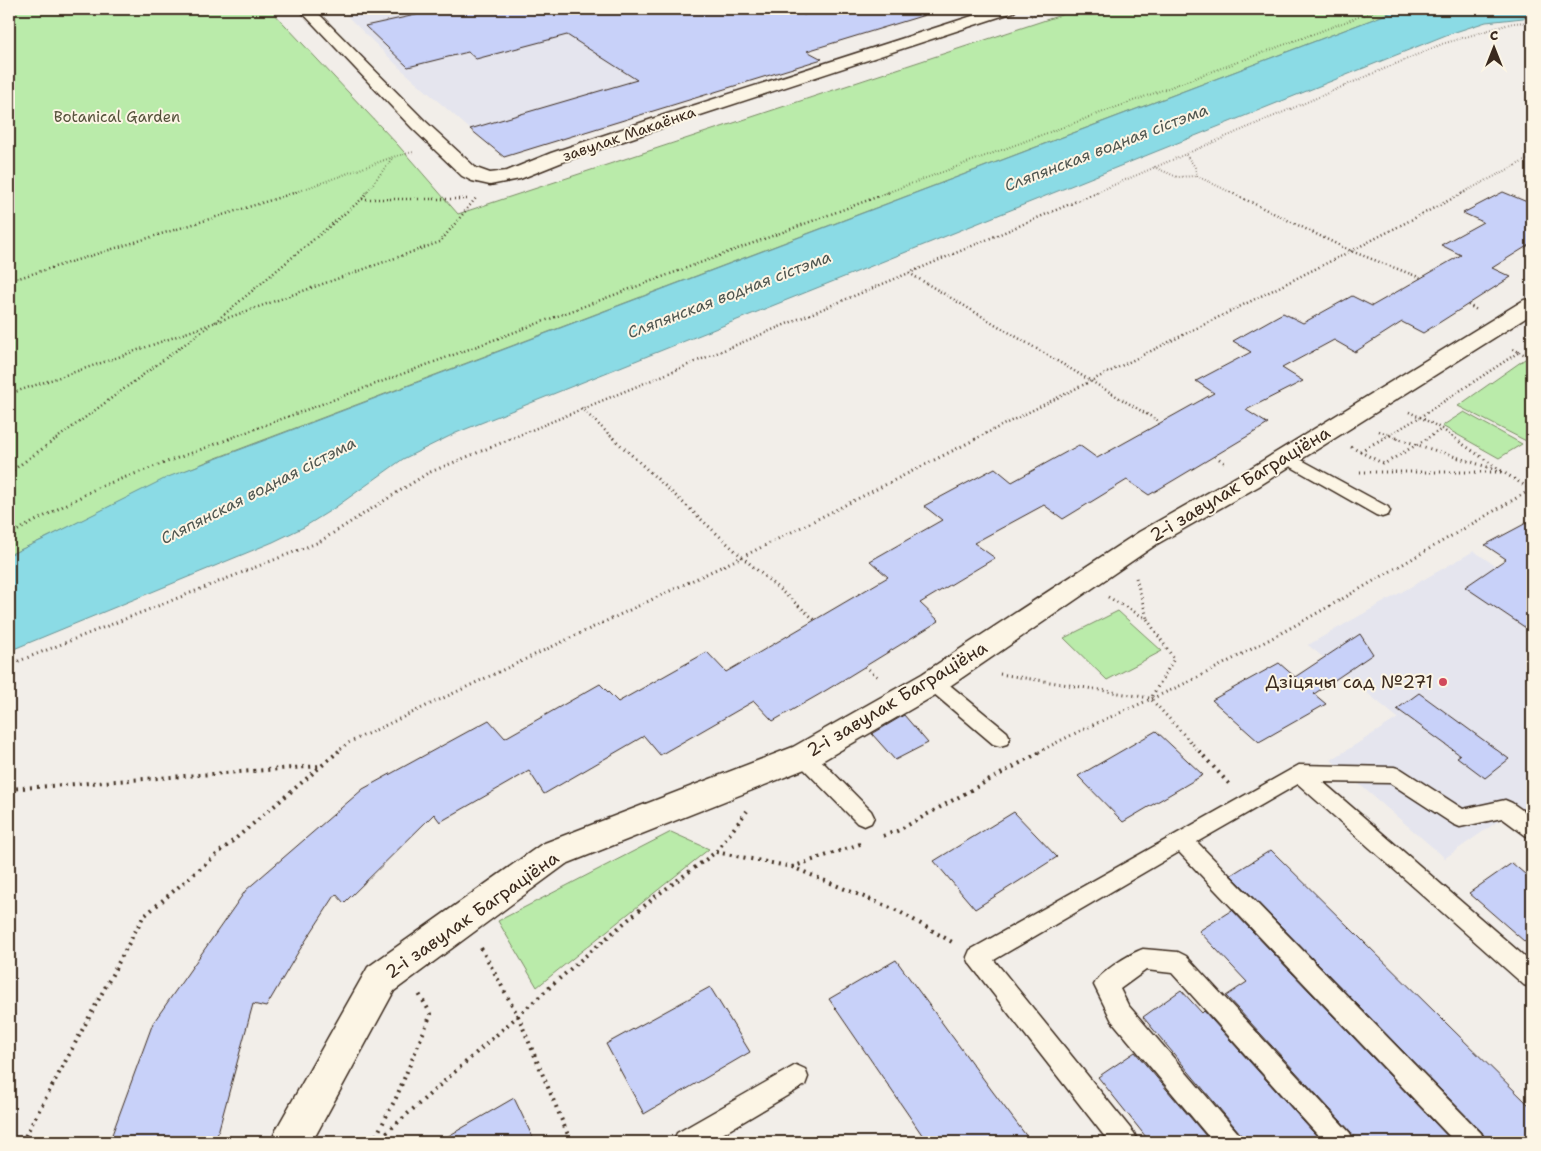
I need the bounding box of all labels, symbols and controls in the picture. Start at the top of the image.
north arrow [1468,22,1518,72]
text: С [1490,26,1498,44]
water label: Сляпянская водная сістэма [1001,99,1211,196]
street label: завулак Макаёнка [560,102,699,166]
park label: Botanical Garden [54,107,180,127]
water label: Сляпянская водная сістэма [624,246,834,343]
street label: 2-і завулак Баграціёна [1145,421,1335,547]
water label: Сляпянская водная сістэма [157,432,359,549]
street label: 2-і завулак Баграціёна [802,636,992,762]
place label: Дзіцячы сад №271 [1266,670,1433,694]
marker: Дзіцячы сад №271 [1437,676,1449,688]
street label: 2-і завулак Баграціёна [380,846,564,984]

